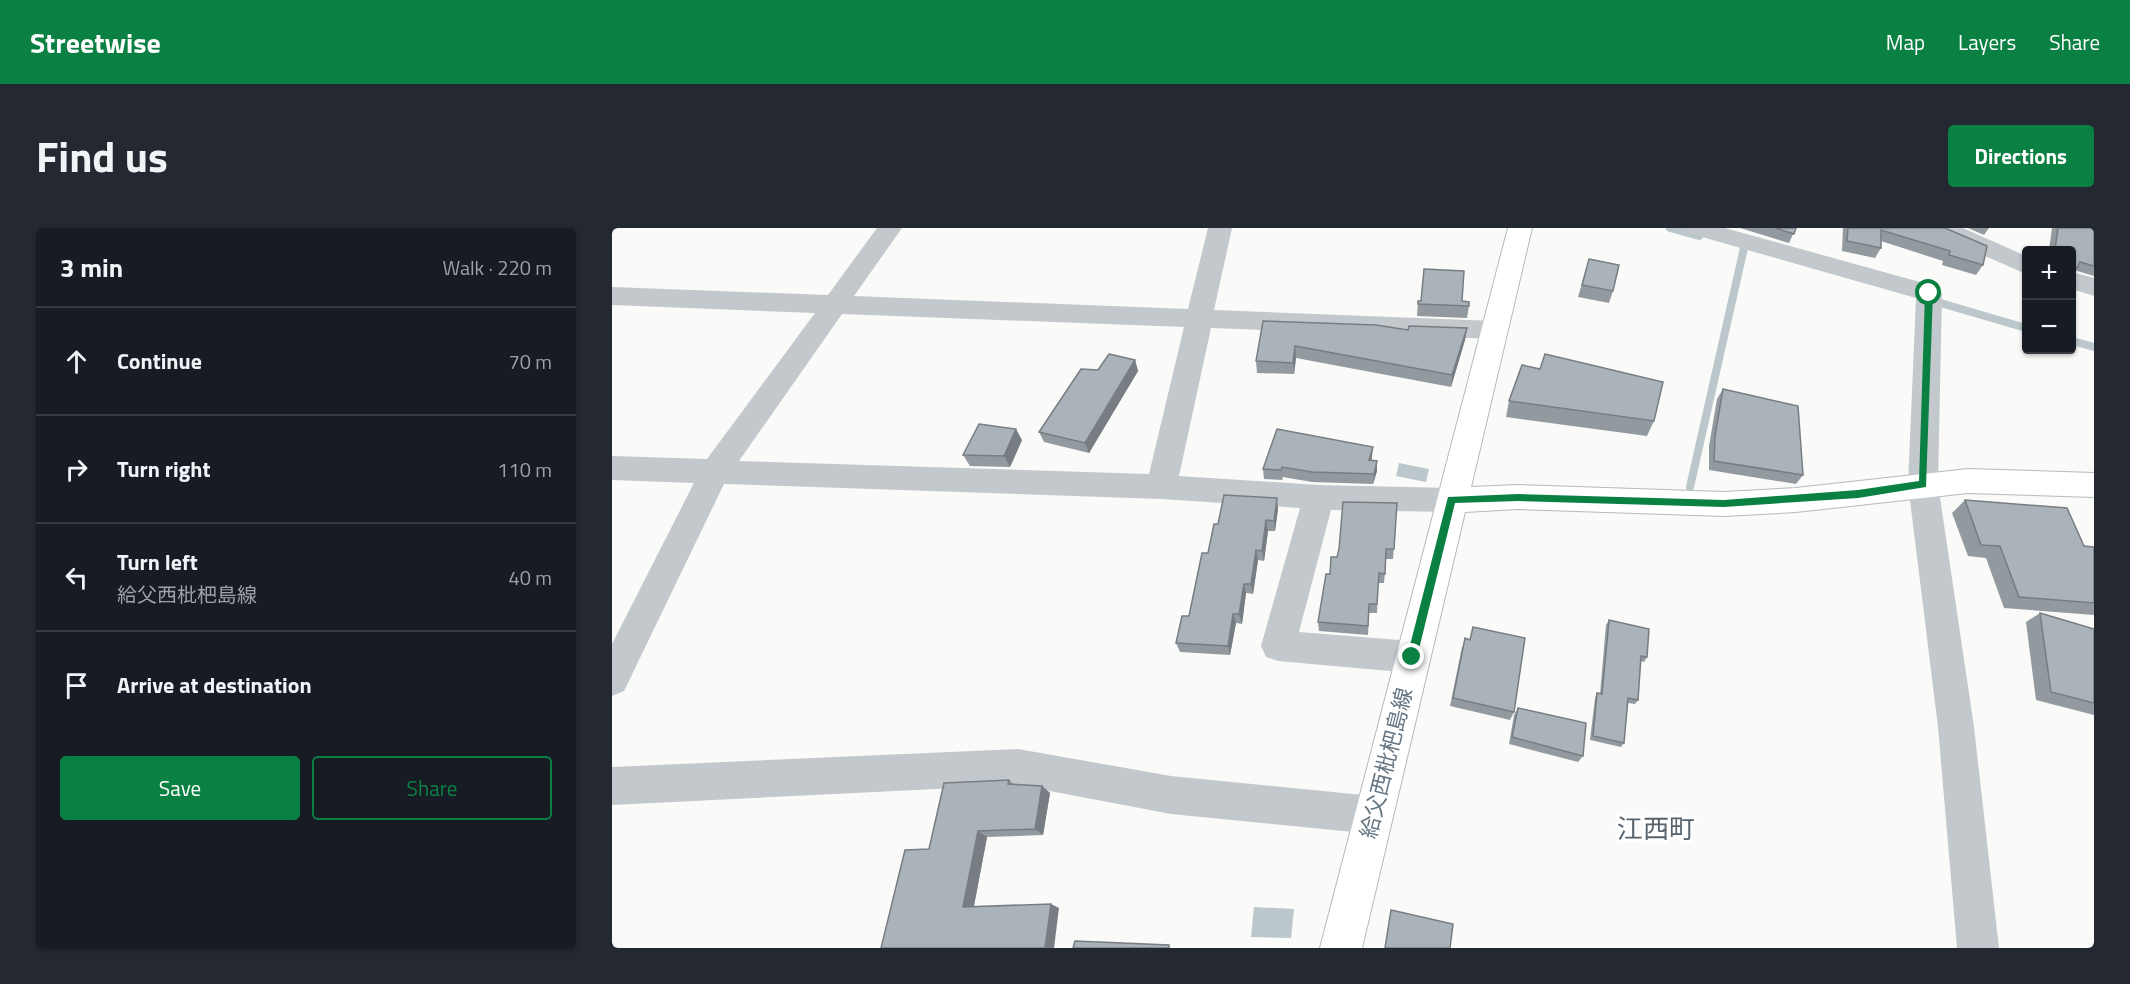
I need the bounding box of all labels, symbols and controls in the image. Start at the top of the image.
text: Streetwise [30,21,161,64]
text: Map [1886,26,1925,58]
text: Layers [1958,26,2016,58]
text: Share [2049,26,2100,58]
text: Find us [36,124,168,188]
button: Directions [1948,125,2094,187]
map controls [2022,246,2076,354]
button: + [2022,246,2076,300]
text: 3 min [60,248,123,287]
text: Walk · 220 m [443,252,552,283]
route start [1915,279,1941,305]
button: − [2022,300,2076,354]
text: Continue [117,344,202,378]
icon: ahead [60,345,93,378]
text: 70 m [508,346,552,377]
text: Turn right [117,452,211,486]
icon: right [60,453,93,486]
text: 110 m [497,454,552,485]
text: Turn left [117,545,198,579]
icon: left [60,561,93,594]
text: 40 m [508,562,552,593]
text: 給父西枇杷島線 [117,579,257,610]
route end [1398,643,1424,669]
text: Arrive at destination [117,668,312,702]
icon: arrive [60,669,93,702]
street label: 給父西枇杷島線 [1351,684,1421,842]
button: Save [60,756,300,820]
button: Share [312,756,552,820]
district label: 江西町 [1617,809,1695,848]

